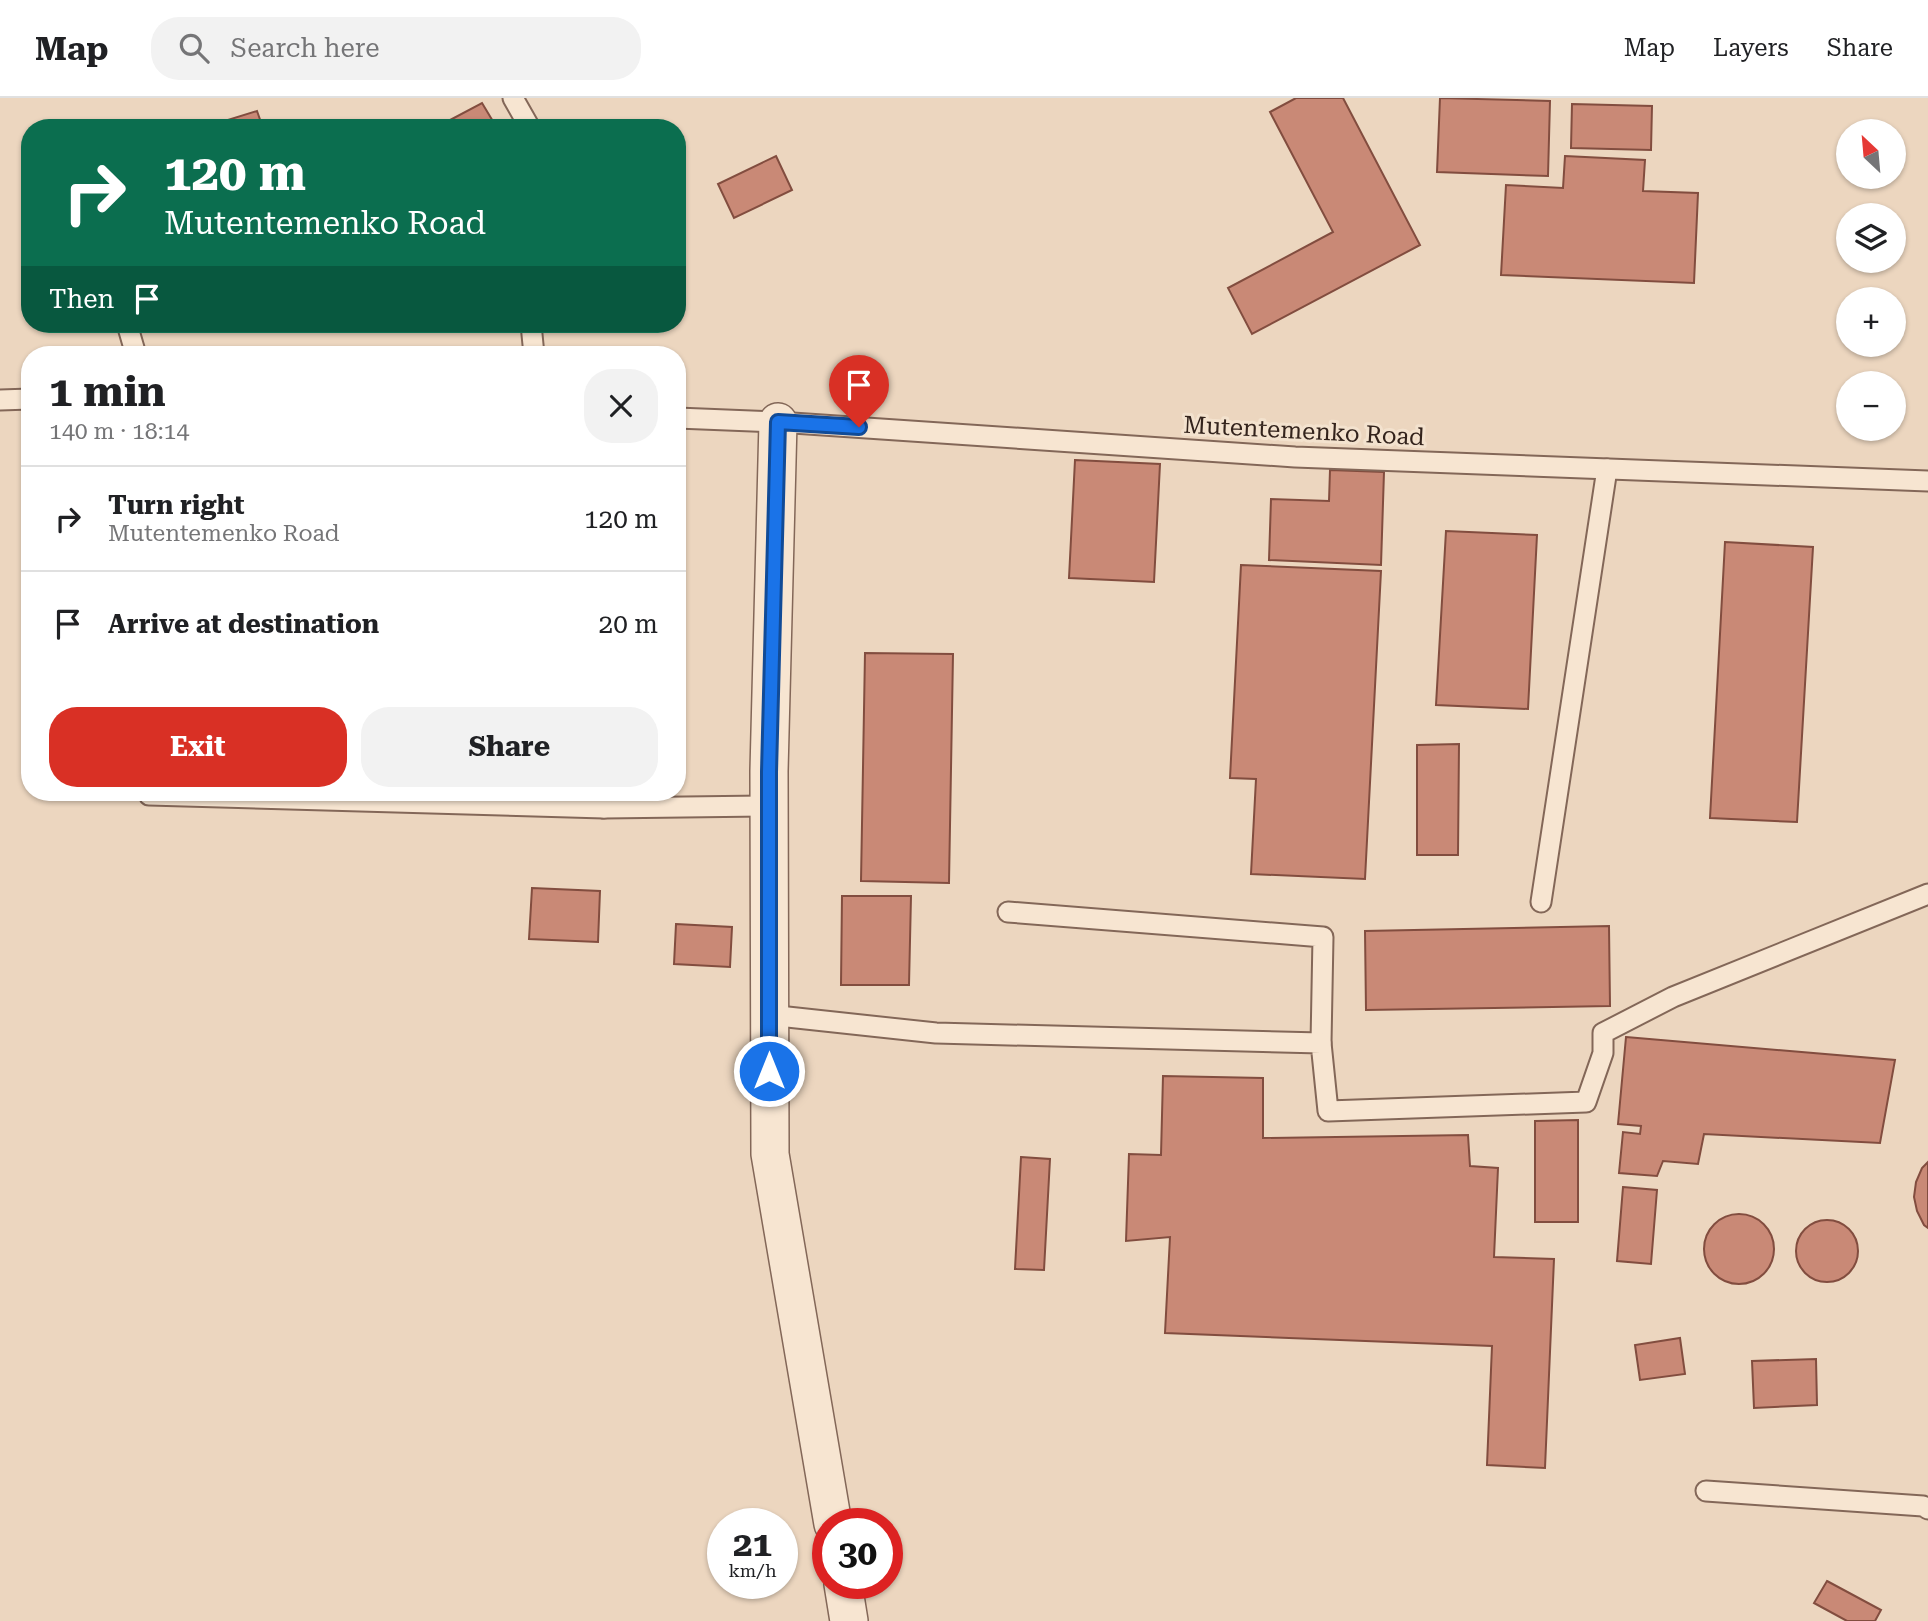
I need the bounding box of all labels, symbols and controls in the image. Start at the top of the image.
search box [151,17,641,80]
text: Map [35,29,109,68]
icon: search [175,29,213,67]
text: Search here [231,33,380,63]
text: Map [1624,34,1675,62]
text: Layers [1713,34,1789,62]
text: Share [1827,34,1893,62]
north arrow [1836,119,1906,189]
map controls [1836,119,1906,441]
text: 120 m [164,145,306,202]
icon: right [49,147,140,238]
button: layers [1836,203,1906,273]
text: Mutentemenko Road [164,204,486,242]
icon: arrive [128,280,166,318]
text: Then [49,284,114,314]
button: + [1836,287,1906,357]
pin [829,355,889,427]
icon: arrive [840,366,878,404]
text: 1 min [49,367,166,416]
button: close [584,369,658,443]
button: − [1836,371,1906,441]
street label: Mutentemenko Road [1183,411,1425,451]
text: 140 m · 18:14 [49,418,189,445]
text: Turn right [108,490,244,520]
icon: right [49,500,87,538]
text: 120 m [584,504,658,534]
text: Mutentemenko Road [108,520,339,547]
icon: arrive [49,605,87,643]
text: Arrive at destination [108,609,379,639]
text: 20 m [599,609,658,639]
button: Exit [49,707,347,787]
button: Share [361,707,658,787]
position arrow [732,1034,806,1108]
speed limit sign: 30 [812,1508,903,1599]
text: 21 [733,1524,772,1565]
text: km/h [728,1560,777,1581]

